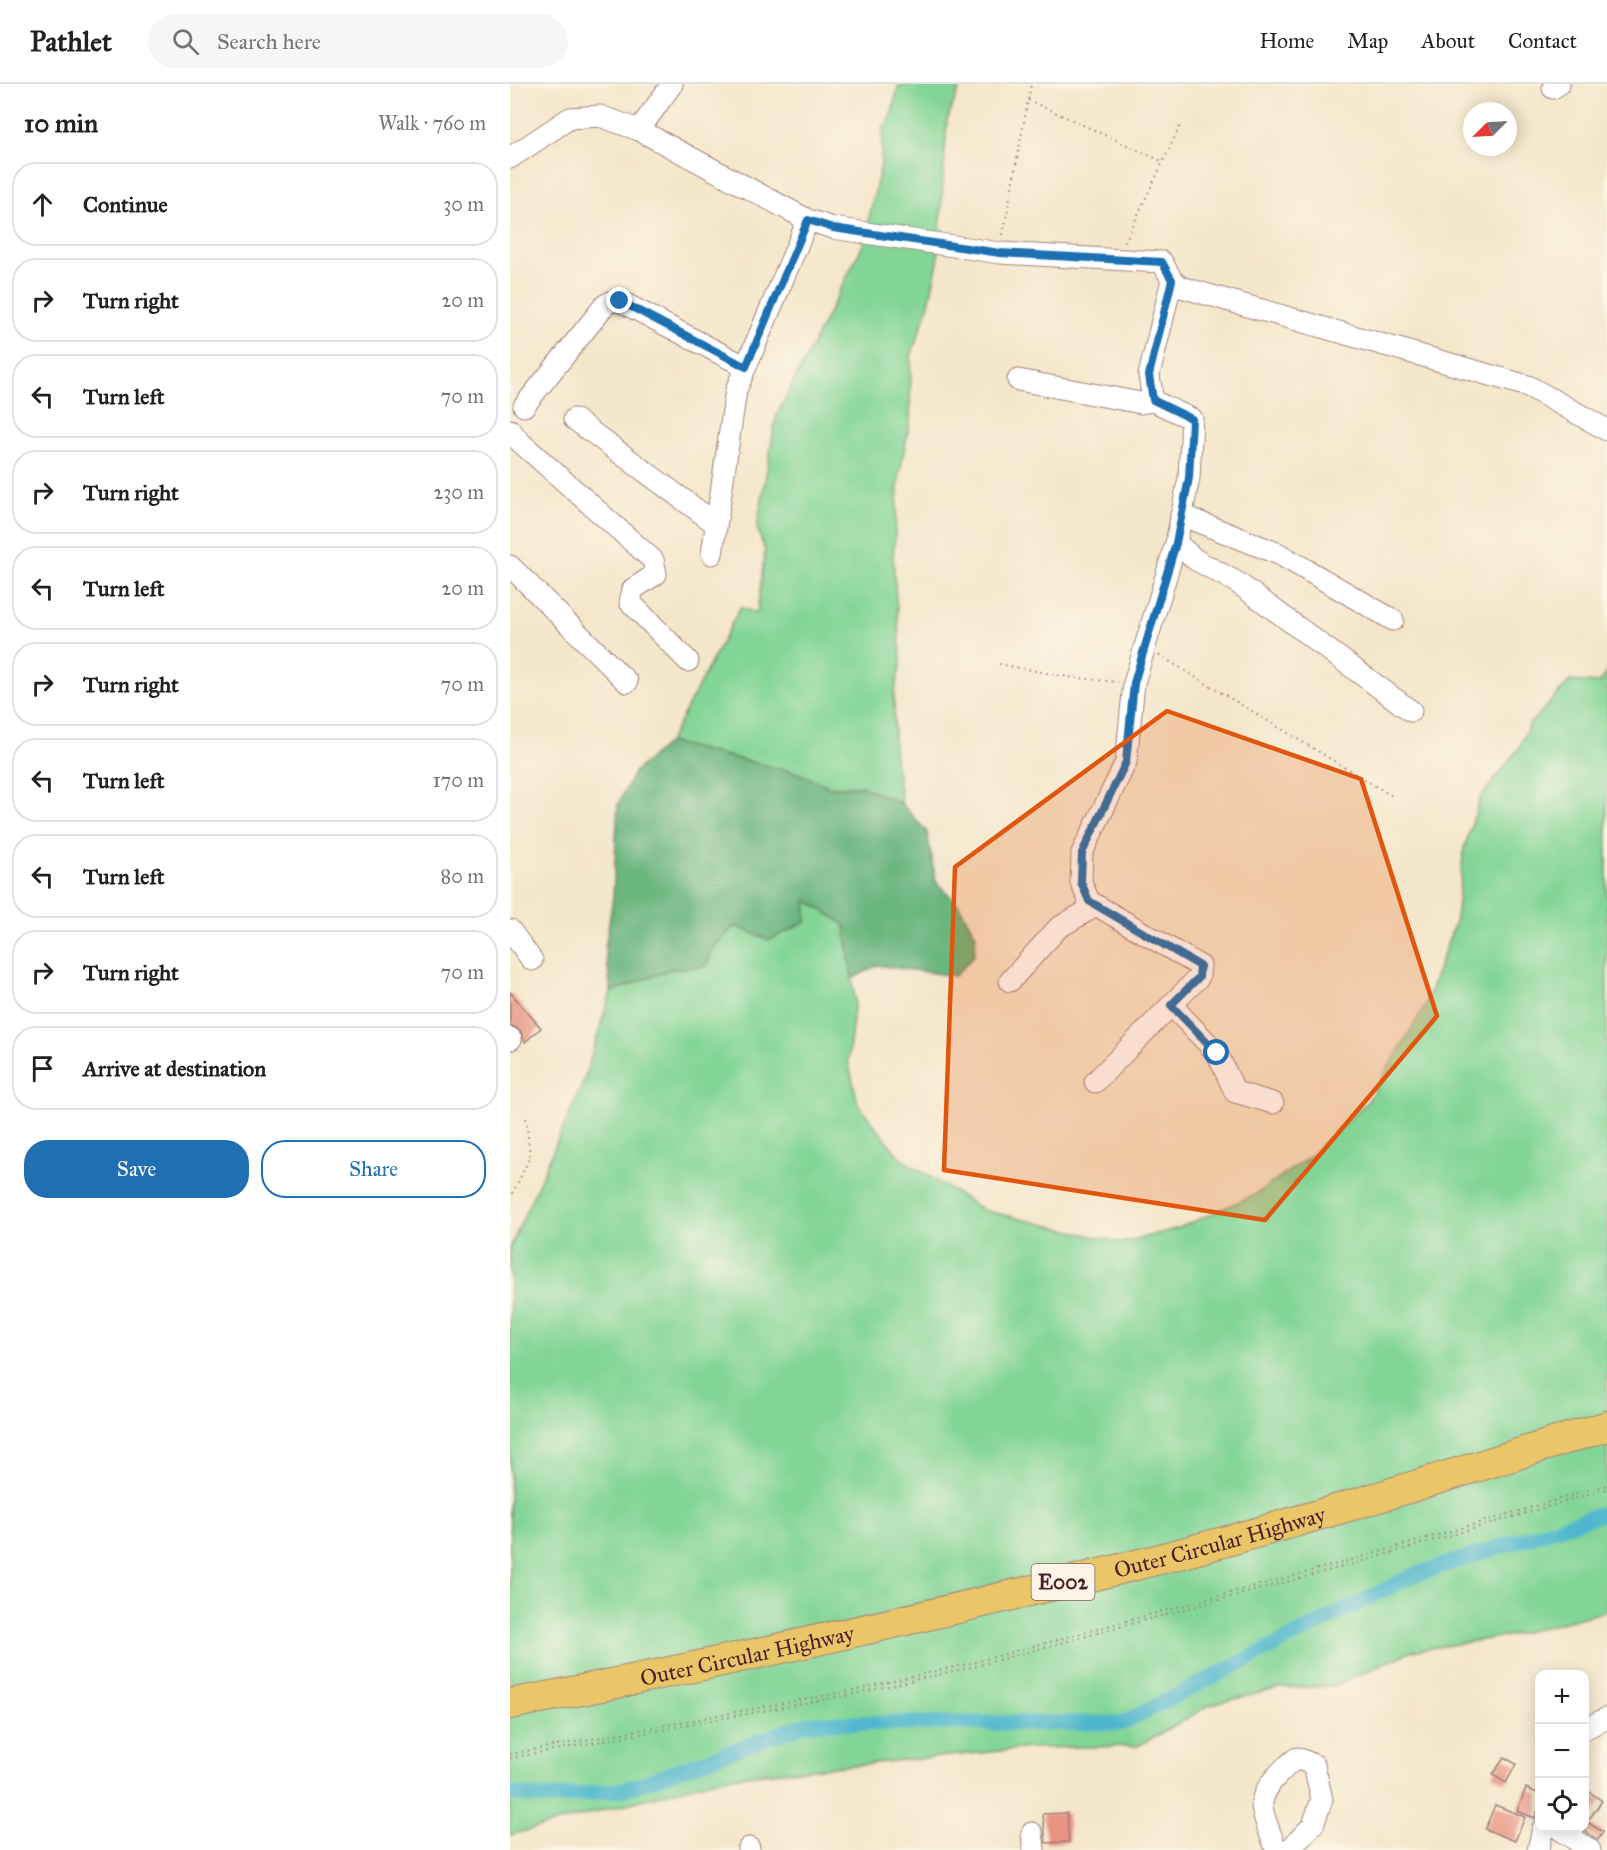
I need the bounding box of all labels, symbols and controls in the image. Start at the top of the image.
search box [148,14,568,68]
text: Pathlet [30,24,112,59]
icon: search [169,25,202,58]
text: Search here [217,28,321,55]
text: Home [1259,28,1314,54]
text: Map [1347,28,1388,54]
text: About [1421,28,1475,54]
text: Contact [1508,28,1577,54]
north arrow [1463,102,1517,156]
text: 10 min [24,107,98,139]
text: Walk · 760 m [378,111,486,135]
icon: ahead [26,188,59,221]
text: Continue [83,191,168,218]
text: 30 m [443,192,484,216]
icon: right [26,284,59,317]
text: Turn right [83,287,179,314]
route end [606,287,632,313]
text: 20 m [441,288,484,312]
icon: left [26,380,59,413]
text: Turn left [83,383,165,410]
text: 70 m [441,384,484,408]
icon: right [26,476,59,509]
text: Turn right [83,479,179,506]
text: 230 m [433,480,484,504]
icon: left [26,572,59,605]
text: Turn left [83,575,165,602]
text: 20 m [441,576,484,600]
icon: right [26,668,59,701]
text: Turn right [83,671,179,698]
text: 70 m [441,672,484,696]
icon: left [26,764,59,797]
text: Turn left [83,767,165,794]
text: 170 m [433,768,484,792]
icon: left [26,860,59,893]
text: Turn left [83,863,165,890]
text: 80 m [441,864,484,888]
icon: right [26,956,59,989]
text: Turn right [83,959,179,986]
text: 70 m [441,960,484,984]
route start [1203,1039,1229,1065]
icon: arrive [26,1052,59,1085]
text: Arrive at destination [83,1055,266,1082]
button: Save [24,1140,249,1198]
button: Share [261,1140,486,1198]
street label: Outer Circular Highway [1111,1500,1329,1583]
road number: E002 [1032,1564,1094,1600]
street label: Outer Circular Highway [638,1619,857,1691]
map controls [1535,1670,1589,1832]
button: + [1535,1670,1589,1724]
button: − [1535,1724,1589,1778]
button: locate [1535,1778,1589,1832]

